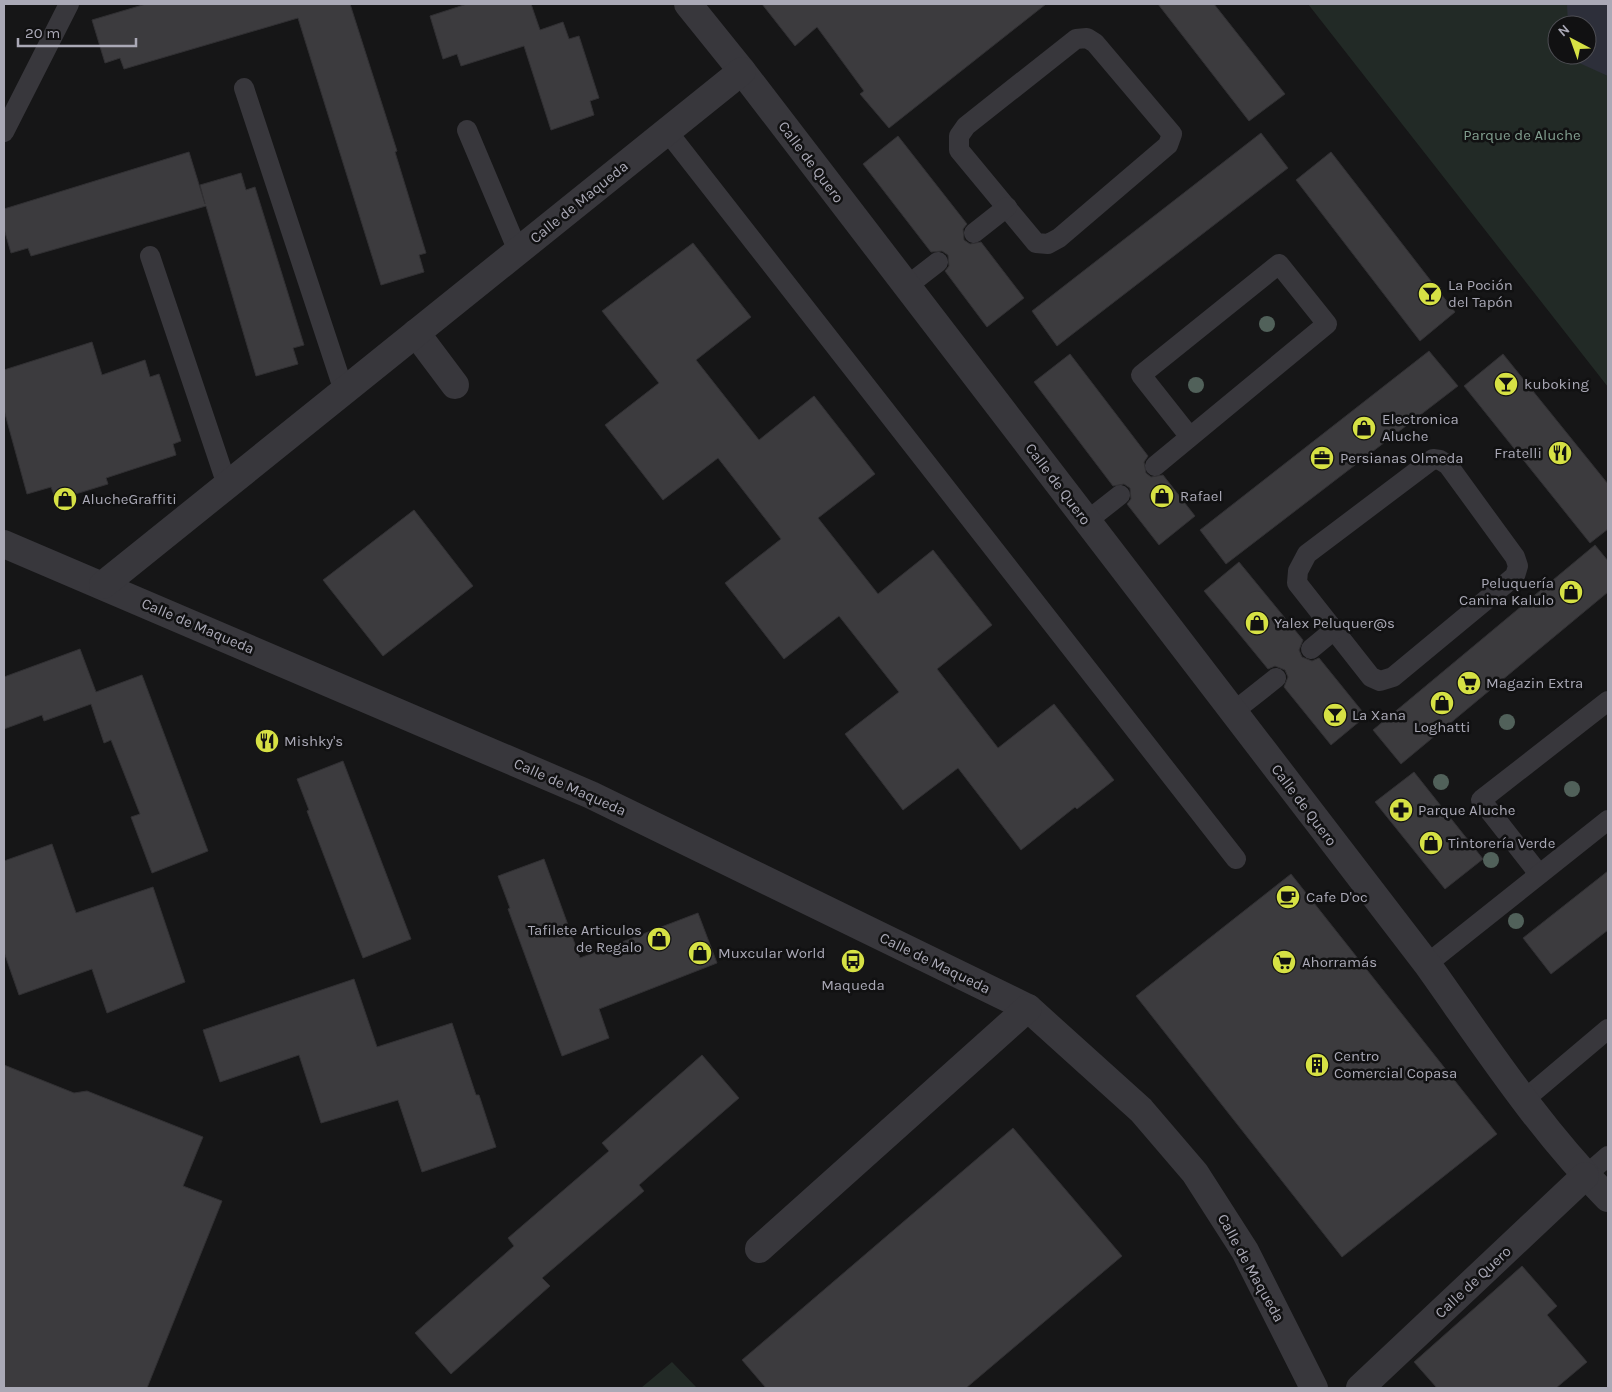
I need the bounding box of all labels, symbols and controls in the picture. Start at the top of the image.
scale bar [18,15,135,47]
north arrow [1547,15,1597,65]
text: N [1554,21,1573,40]
text: 20 m [25,24,60,42]
street label: Calle de Quero [774,118,848,206]
park label: Parque de Aluche [1463,126,1581,144]
street label: Calle de Maqueda [526,157,632,247]
place label: La Poción del Tapón [1448,276,1513,311]
bar icon: La Poción del Tapón [1417,281,1443,307]
bar icon: kuboking [1493,371,1519,397]
place label: kuboking [1524,375,1590,393]
place label: Electronica Aluche [1382,410,1459,445]
shop icon: Electronica Aluche [1351,415,1377,441]
street label: Calle de Quero [1021,440,1095,528]
restaurant icon: Fratelli [1547,440,1573,466]
place label: Fratelli [1494,444,1542,462]
office icon: Persianas Olmeda [1309,445,1335,471]
place label: Persianas Olmeda [1340,449,1464,467]
shop icon: Rafael [1149,483,1175,509]
shop icon: AlucheGraffiti [52,486,78,512]
place label: Rafael [1180,487,1223,505]
place label: AlucheGraffiti [82,490,177,508]
place label: Peluquería Canina Kalulo [1459,574,1554,609]
shop icon: Peluquería Canina Kalulo [1558,579,1584,605]
street label: Calle de Maqueda [139,594,257,658]
shop icon: Yalex Peluquer@s [1244,610,1270,636]
place label: Yalex Peluquer@s [1274,614,1395,632]
supermarket icon: Magazin Extra [1456,670,1482,696]
place label: Magazin Extra [1486,674,1583,692]
shop icon: Loghatti [1429,690,1455,716]
bar icon: La Xana [1322,702,1348,728]
place label: La Xana [1352,706,1406,724]
place label: Loghatti [1414,718,1470,736]
restaurant icon: Mishky's [254,728,280,754]
place label: Mishky's [284,732,343,750]
street label: Calle de Maqueda [511,754,629,820]
street label: Calle de Quero [1267,761,1341,849]
pharmacy icon: Parque Aluche [1388,797,1414,823]
place label: Parque Aluche [1418,801,1516,819]
shop icon: Tintorería Verde [1418,830,1444,856]
place label: Tintorería Verde [1448,834,1555,852]
cafe icon: Cafe D'oc [1275,884,1301,910]
place label: Cafe D'oc [1306,888,1368,906]
place label: Tafilete Articulos de Regalo [528,921,642,956]
shop icon: Tafilete Articulos de Regalo [646,926,672,952]
street label: Calle de Maqueda [877,928,993,998]
shop icon: Muxcular World [687,940,713,966]
place label: Muxcular World [718,944,825,962]
bus stop icon: Maqueda [840,948,866,974]
supermarket icon: Ahorramás [1271,949,1297,975]
place label: Ahorramás [1302,953,1377,971]
place label: Maqueda [821,976,885,994]
place label: Centro Comercial Copasa [1334,1047,1457,1082]
building icon: Centro Comercial Copasa [1304,1052,1330,1078]
street label: Calle de Maqueda [1214,1211,1288,1325]
street label: Calle de Quero [1431,1242,1515,1322]

